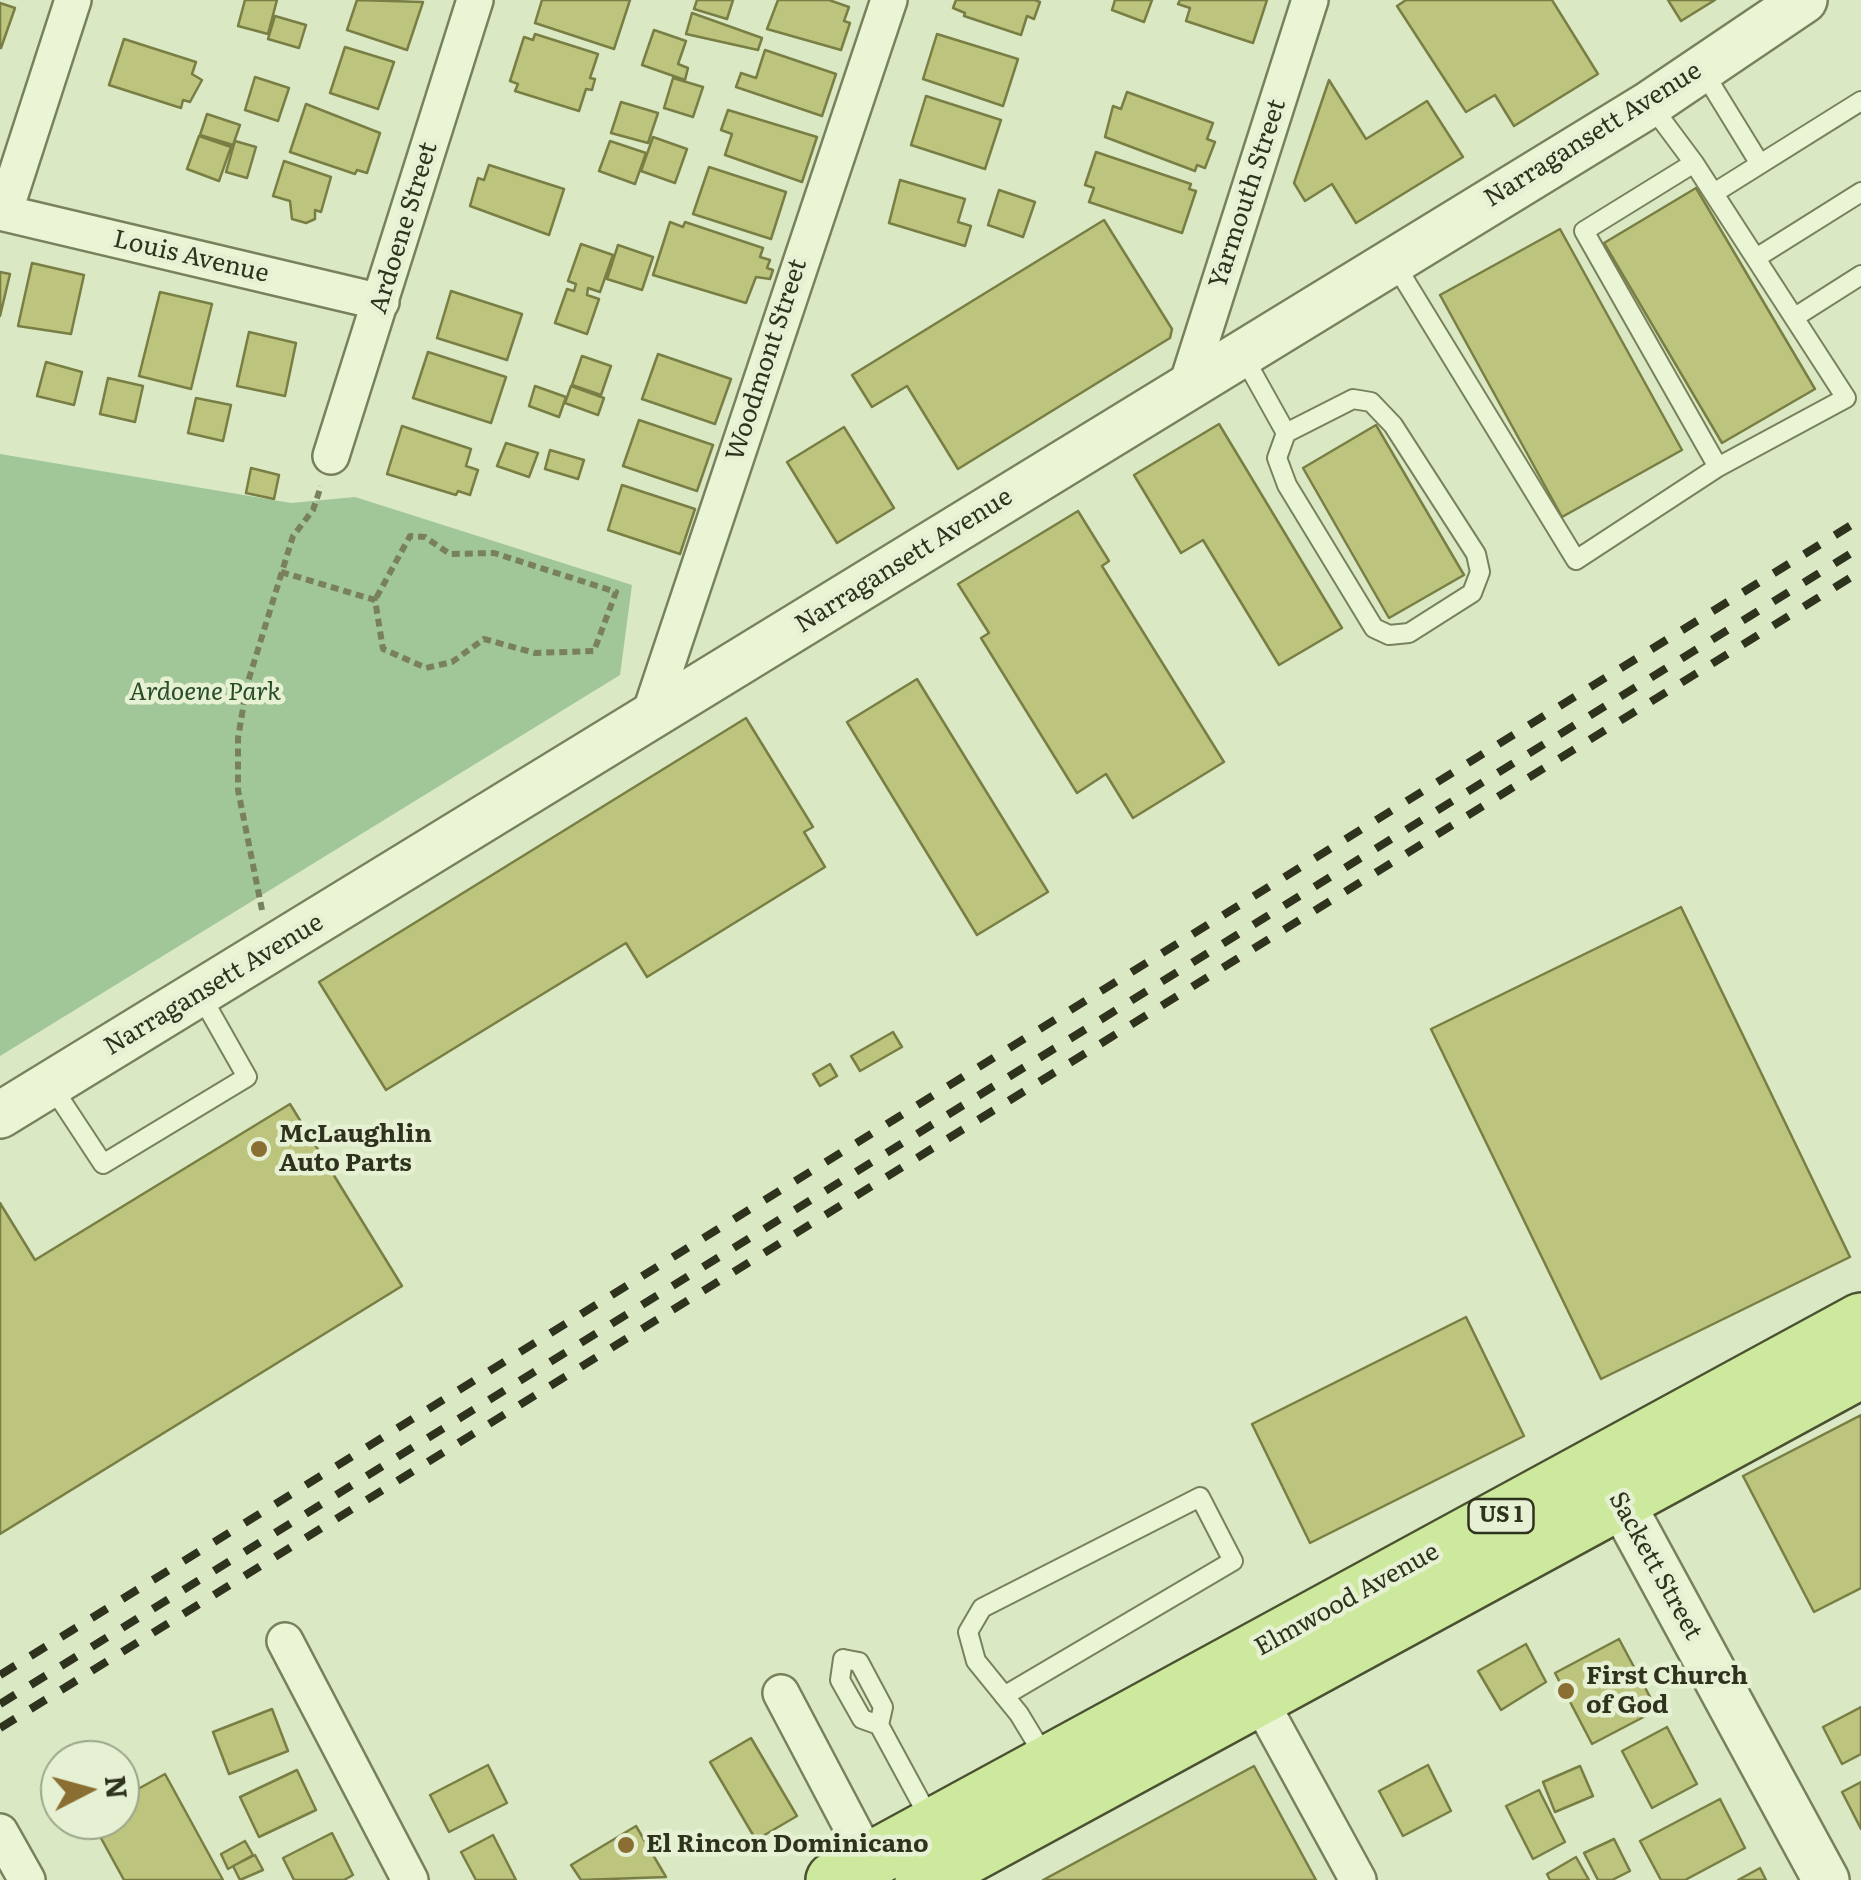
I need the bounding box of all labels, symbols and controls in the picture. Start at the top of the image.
street label: Narragansett Avenue [1479,56,1707,214]
street label: Yarmouth Street [1203,96,1293,292]
street label: Ardoene Street [364,139,444,317]
street label: Louis Avenue [110,225,272,289]
street label: Woodmont Street [720,255,814,465]
street label: Narragansett Avenue [790,482,1018,640]
park label: Ardoene Park [129,678,281,708]
street label: Narragansett Avenue [99,908,329,1062]
place label: McLaughlin Auto Parts [279,1120,432,1179]
marker: McLaughlin Auto Parts [248,1138,270,1160]
street label: Sackett Street [1602,1487,1708,1645]
road number: US 1 [1468,1499,1534,1533]
street label: Elmwood Avenue [1250,1537,1444,1663]
place label: First Church of God [1586,1662,1748,1721]
marker: First Church of God [1555,1680,1577,1702]
north arrow [40,1740,140,1840]
text: N [96,1773,140,1801]
place label: El Rincon Dominicano [646,1830,929,1860]
marker: El Rincon Dominicano [615,1834,637,1856]

